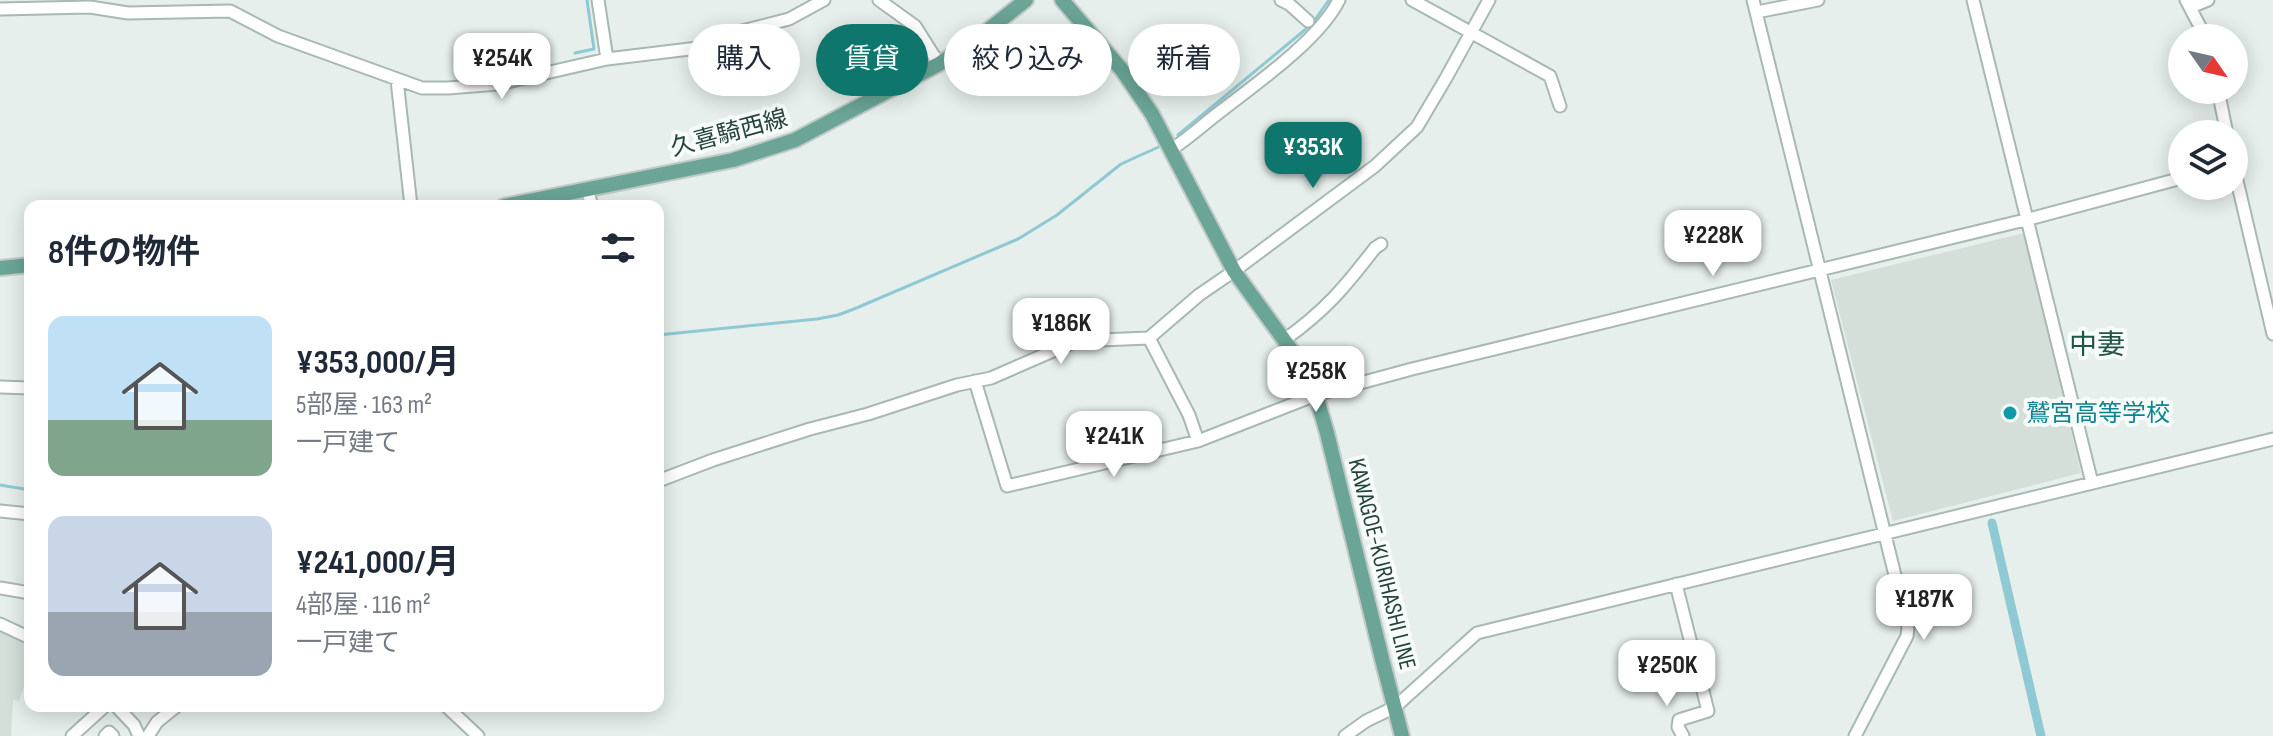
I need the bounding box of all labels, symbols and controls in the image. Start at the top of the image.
chip: 購入 [688,24,800,96]
chip: 賃貸 [816,24,928,96]
chip: 絞り込み [944,24,1112,96]
chip: 新着 [1128,24,1240,96]
north arrow [2168,24,2248,104]
map controls [2168,24,2248,200]
pin: ¥254K [446,33,558,101]
text: ¥254K [471,43,533,74]
street label: 久喜騎西線 [667,103,791,163]
button: layers [2168,120,2248,200]
pin: ¥353K [1257,122,1369,190]
text: ¥353K [1283,132,1343,163]
pin: ¥228K [1657,210,1769,278]
text: ¥228K [1682,220,1744,251]
icon: filters [596,226,640,270]
text: 8件の物件 [48,232,200,273]
pin: ¥186K [1005,298,1117,366]
text: ¥186K [1031,308,1091,339]
district label: 中妻 [2069,329,2125,362]
text: ¥353,000/月 [296,342,460,383]
pin: ¥258K [1260,346,1372,414]
icon: home [112,348,208,444]
text: ¥258K [1285,356,1347,387]
text: 5部屋 · 163 m² [296,390,432,421]
place label: 鷲宮高等学校 [2026,399,2170,428]
marker: 鷲宮高等学校 [2001,404,2019,422]
pin: ¥241K [1058,411,1170,479]
text: ¥241K [1084,421,1144,452]
text: 一戸建て [296,428,400,459]
street label: KAWAGOE-KURIHASHI LINE [1342,455,1422,673]
text: ¥241,000/月 [296,542,459,583]
icon: home [112,548,208,644]
pin: ¥187K [1868,574,1980,642]
text: ¥187K [1894,584,1954,615]
text: 4部屋 · 116 m² [296,590,431,621]
text: 一戸建て [296,628,400,659]
pin: ¥250K [1611,640,1723,708]
text: ¥250K [1636,650,1698,681]

